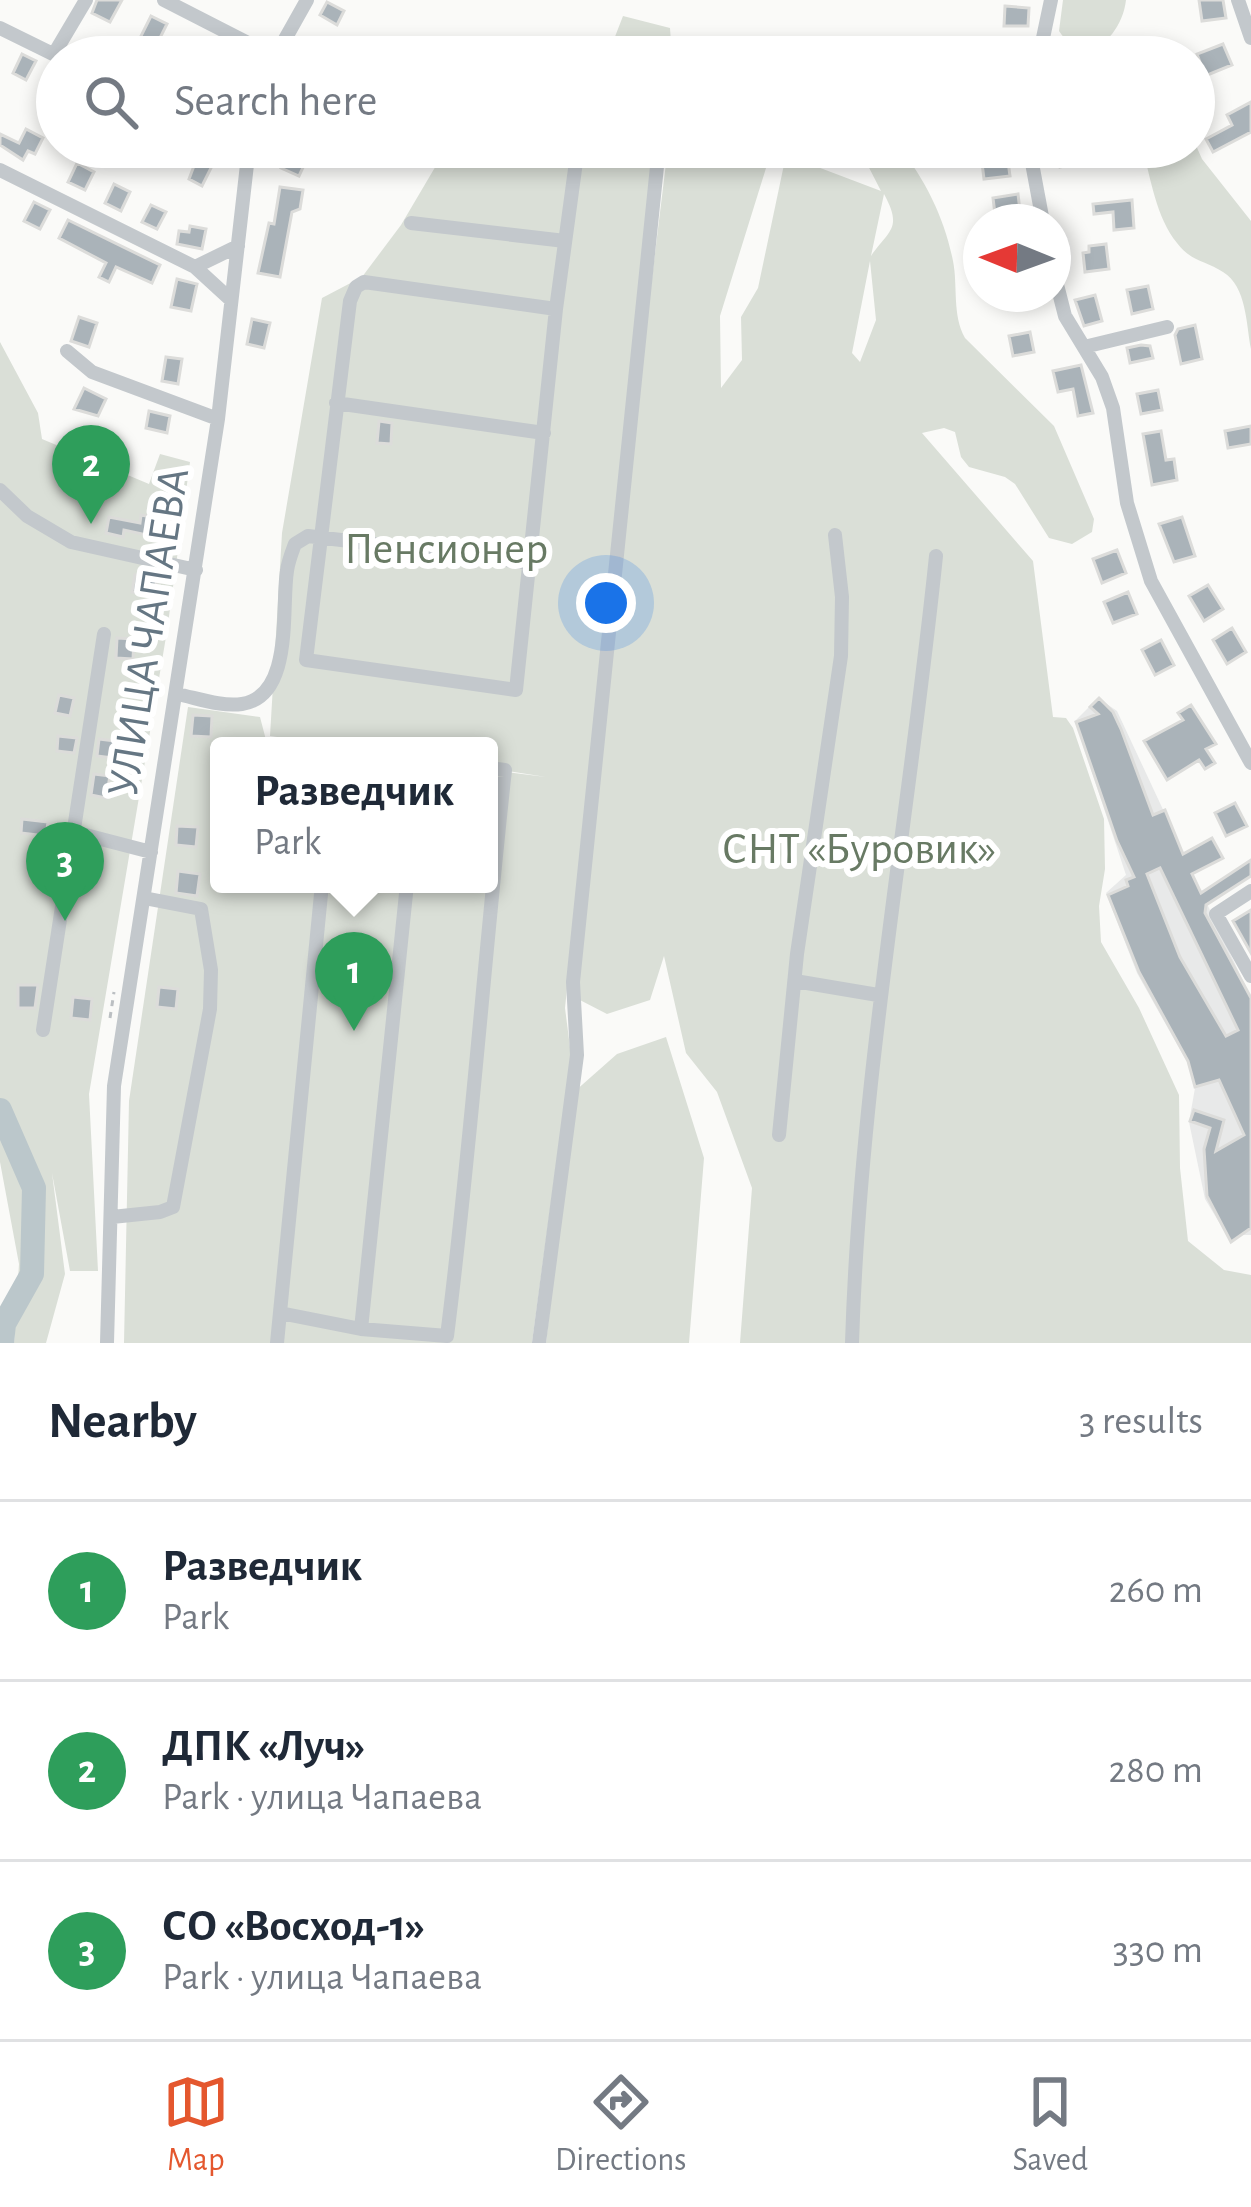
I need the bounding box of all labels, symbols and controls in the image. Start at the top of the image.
search box [36,36,1215,168]
icon: search [78,69,144,135]
text: Search here [174,79,377,124]
north arrow [963,204,1071,312]
pin: 2 [52,425,130,524]
street label: УЛИЦА ЧАПАЕВА [101,464,197,800]
park label: Пенсионер [344,527,548,572]
your location [576,573,636,633]
popup [210,737,498,893]
text: Разведчик [254,769,454,814]
pin: 3 [26,822,104,921]
text: Park [254,823,321,862]
park label: СНТ «Буровик» [722,827,996,872]
pin: 1 [315,932,393,1031]
text: Nearby [48,1396,197,1447]
text: 3 results [1079,1402,1203,1441]
text: Разведчик [162,1544,362,1589]
text: 1 [80,1571,94,1610]
text: 260 m [1109,1571,1203,1610]
text: Park [162,1598,229,1637]
text: ДПК «Луч» [162,1724,366,1769]
text: 2 [78,1751,96,1790]
text: 280 m [1109,1751,1203,1790]
text: Park · улица Чапаева [162,1778,482,1817]
text: СО «Восход-1» [162,1904,425,1949]
text: 3 [79,1931,95,1970]
text: 330 m [1113,1931,1203,1970]
text: Park · улица Чапаева [162,1958,482,1997]
tab: Map [163,2069,229,2181]
tab: Directions [555,2069,686,2181]
tab: Saved [1012,2069,1088,2181]

